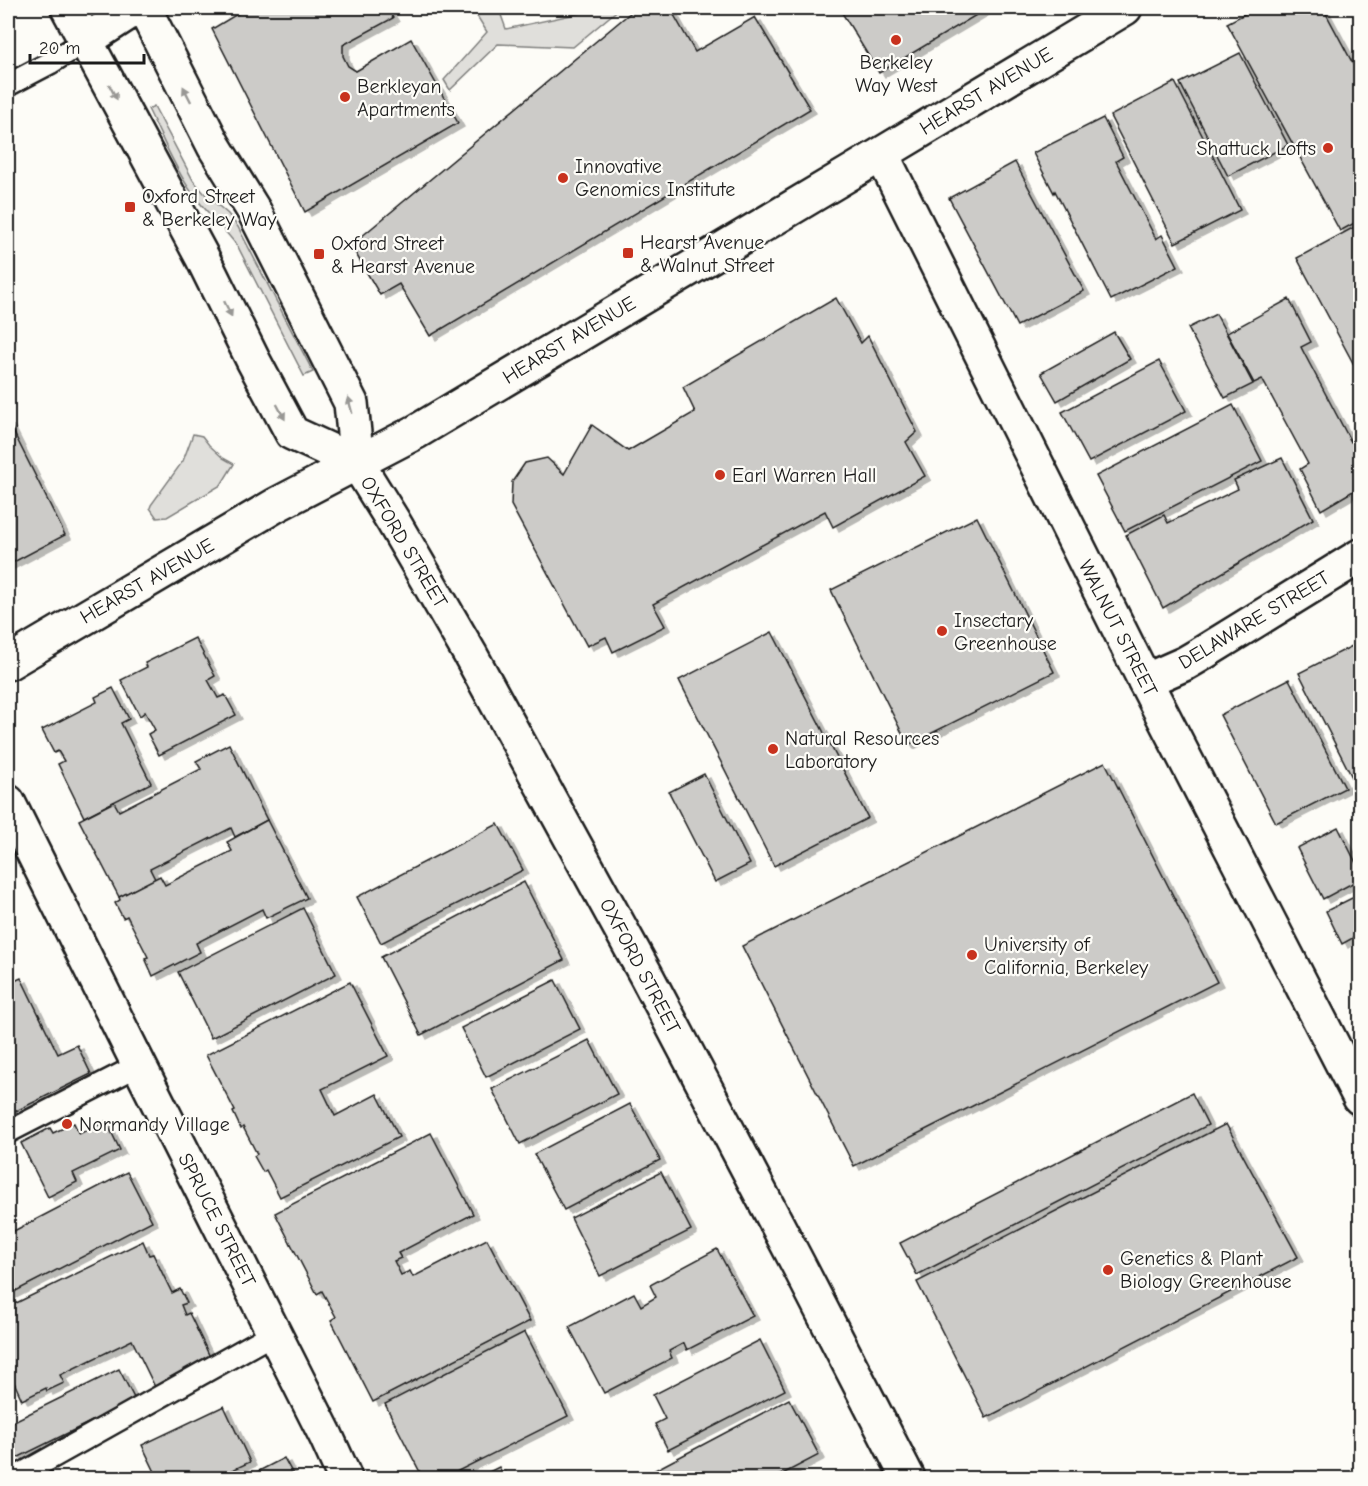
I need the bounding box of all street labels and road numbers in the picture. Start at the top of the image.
street label: HEARST AVENUE [915,42,1057,140]
street label: HEARST AVENUE [498,291,640,389]
street label: OXFORD STREET [356,472,453,613]
street label: HEARST AVENUE [76,533,218,629]
street label: WALNUT STREET [1074,556,1163,701]
street label: DELAWARE STREET [1174,566,1334,674]
street label: OXFORD STREET [595,895,686,1038]
street label: SPRUCE STREET [173,1149,261,1291]

